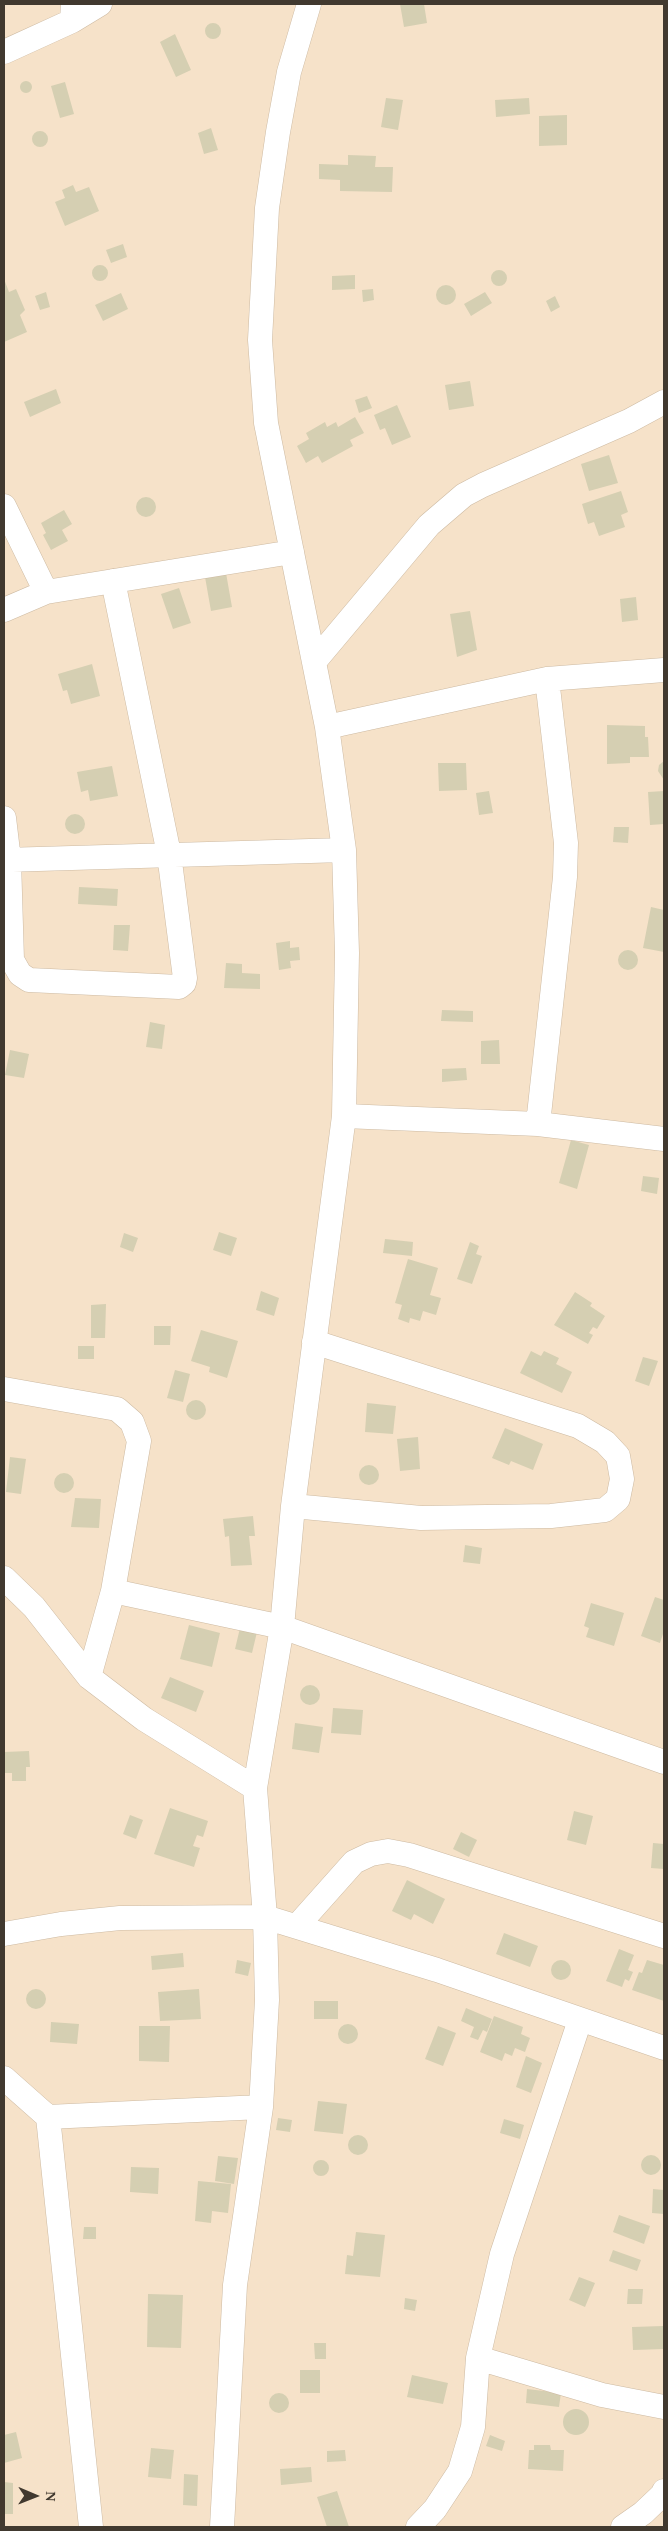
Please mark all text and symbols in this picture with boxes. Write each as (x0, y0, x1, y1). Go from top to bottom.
north arrow (10, 2471, 60, 2521)
text: N (43, 2491, 58, 2501)

